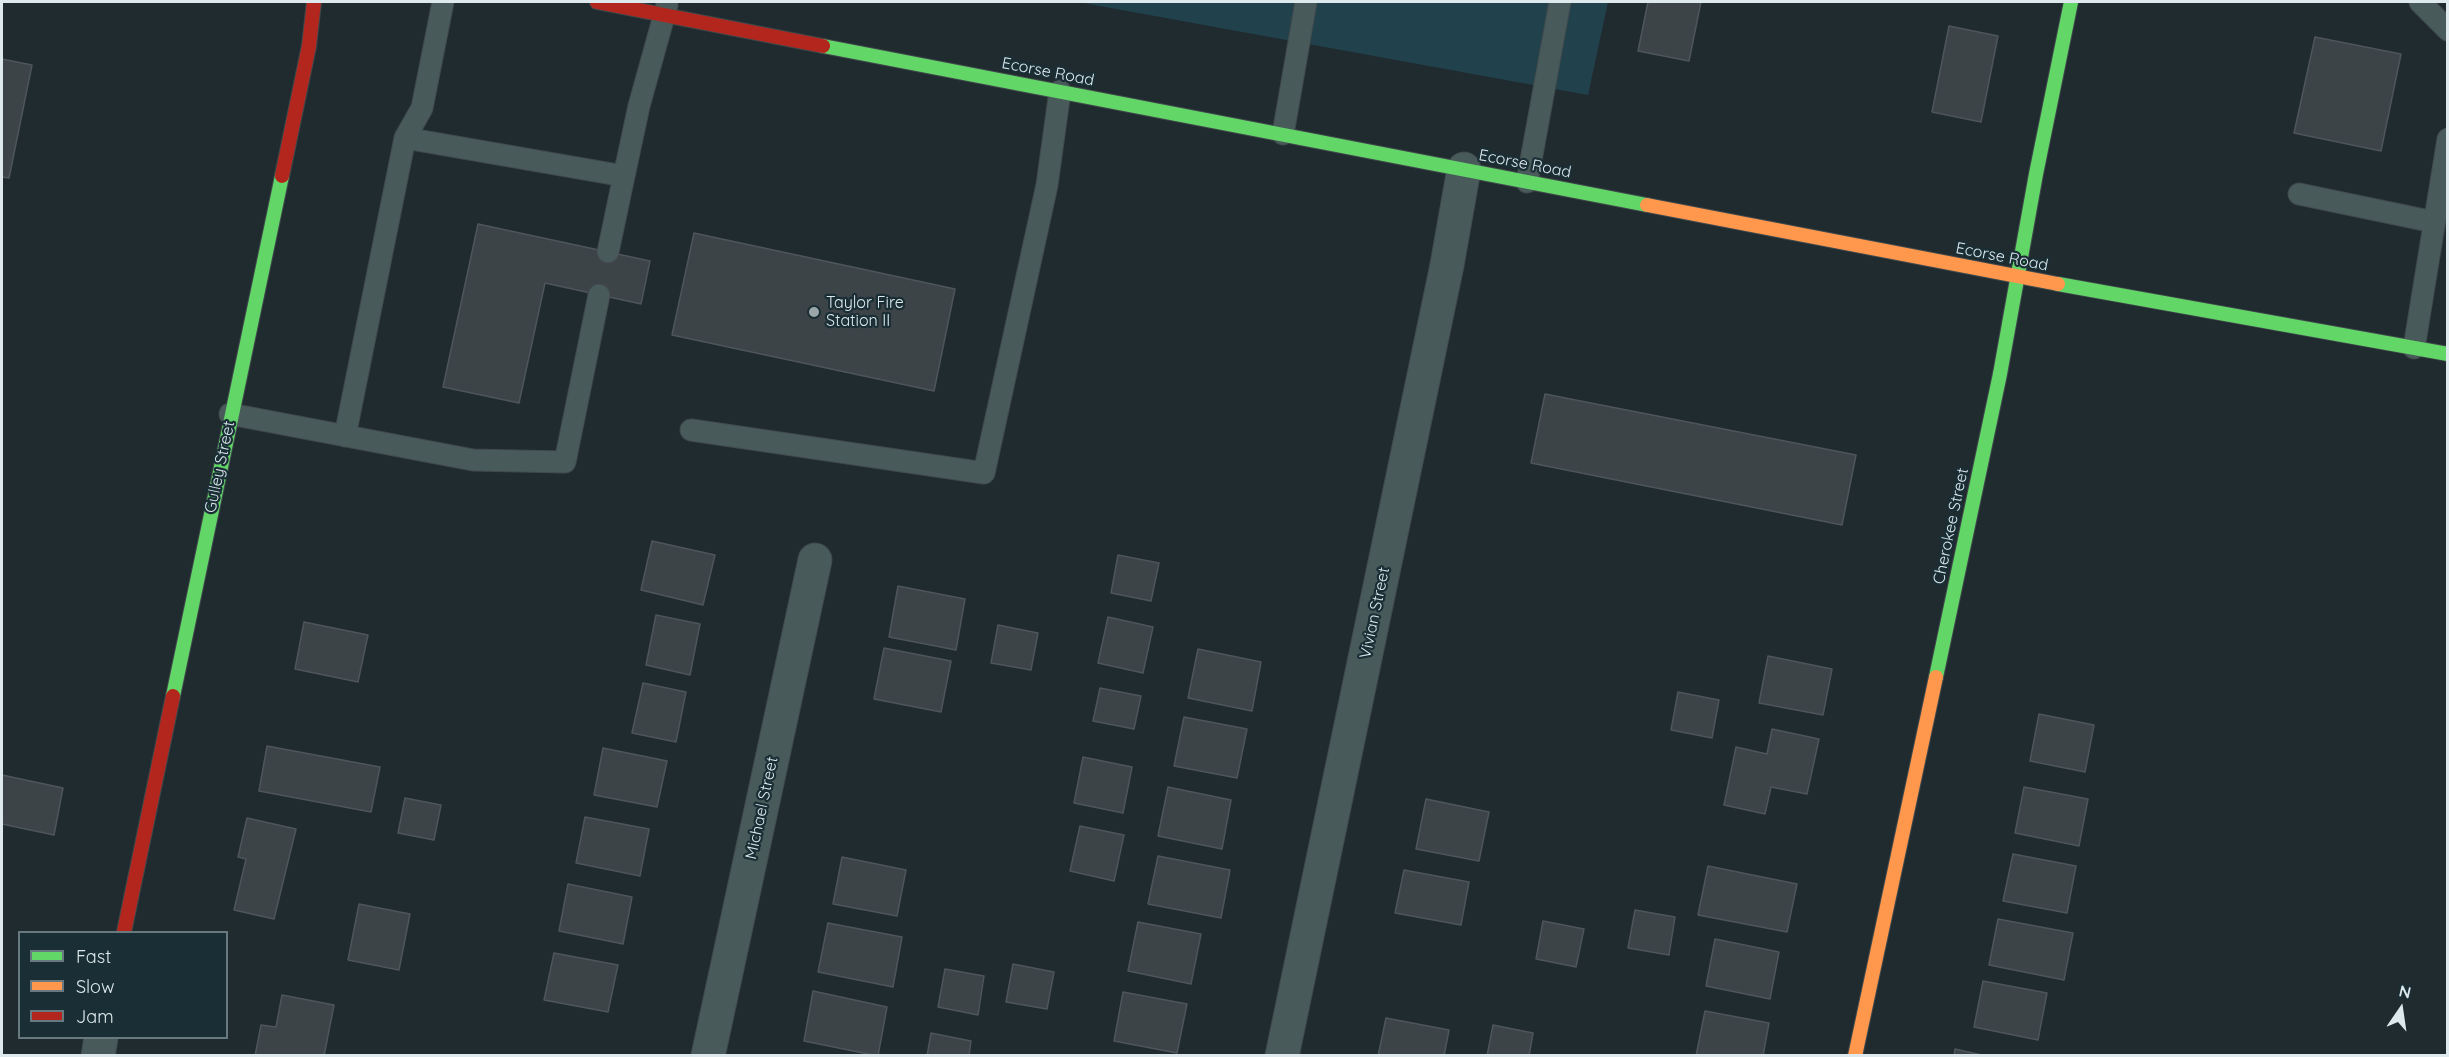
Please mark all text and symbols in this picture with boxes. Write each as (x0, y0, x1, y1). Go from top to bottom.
street label: Ecorse Road (1000, 54, 1096, 90)
street label: Ecorse Road (1477, 146, 1573, 182)
street label: Ecorse Road (1954, 239, 2050, 275)
place label: Taylor Fire Station II (826, 293, 904, 331)
marker: Taylor Fire Station II (807, 305, 821, 319)
street label: Gulley Street (201, 419, 239, 515)
street label: Cherokee Street (1929, 466, 1973, 586)
street label: Vivian Street (1356, 566, 1394, 660)
street label: Michael Street (742, 755, 782, 861)
legend (18, 931, 228, 1039)
text: Fast (76, 945, 111, 968)
text: Slow (76, 975, 114, 998)
north arrow (2371, 979, 2431, 1039)
text: N (2397, 980, 2413, 1003)
text: Jam (76, 1005, 114, 1028)

